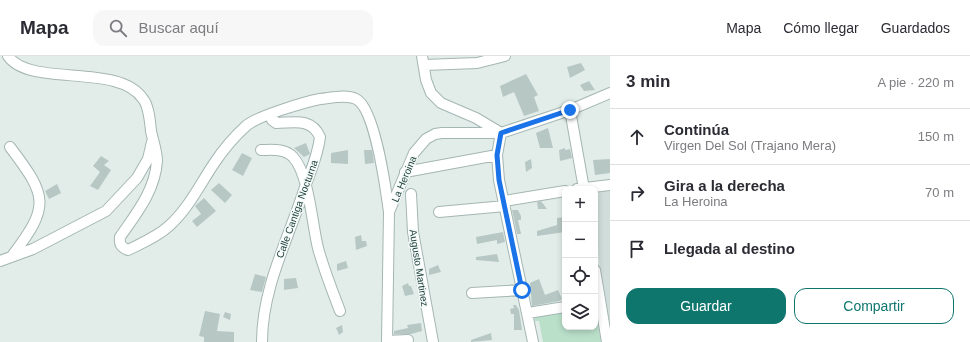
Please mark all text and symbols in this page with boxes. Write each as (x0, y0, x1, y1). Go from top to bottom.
search box (93, 10, 373, 46)
text: Mapa (20, 17, 69, 38)
icon: search (107, 17, 129, 39)
text: Buscar aquí (139, 19, 219, 36)
text: Mapa (726, 20, 761, 36)
text: Cómo llegar (783, 20, 859, 36)
text: Guardados (881, 20, 950, 36)
text: 3 min (626, 72, 670, 91)
text: A pie · 220 m (877, 75, 954, 90)
route end (561, 101, 579, 119)
text: Continúa (664, 121, 729, 138)
icon: ahead (626, 126, 648, 148)
text: 150 m (918, 129, 954, 144)
text: Virgen Del Sol (Trajano Mera) (664, 138, 836, 153)
street label: La Heroina (389, 154, 419, 204)
street label: Calle Cantiga Nocturna (274, 158, 320, 259)
text: Gira a la derecha (664, 177, 785, 194)
icon: right (626, 182, 648, 204)
text: 70 m (925, 185, 954, 200)
map controls (562, 186, 598, 330)
button: + (562, 186, 598, 222)
text: La Heroina (664, 194, 728, 209)
button: − (562, 222, 598, 258)
street label: Augusto Martinez (407, 229, 431, 307)
icon: arrive (626, 238, 648, 260)
text: Llegada al destino (664, 240, 795, 257)
button: locate (562, 258, 598, 294)
route start (513, 281, 531, 299)
button: Guardar (626, 288, 786, 324)
button: Compartir (794, 288, 954, 324)
button: layers (562, 294, 598, 330)

